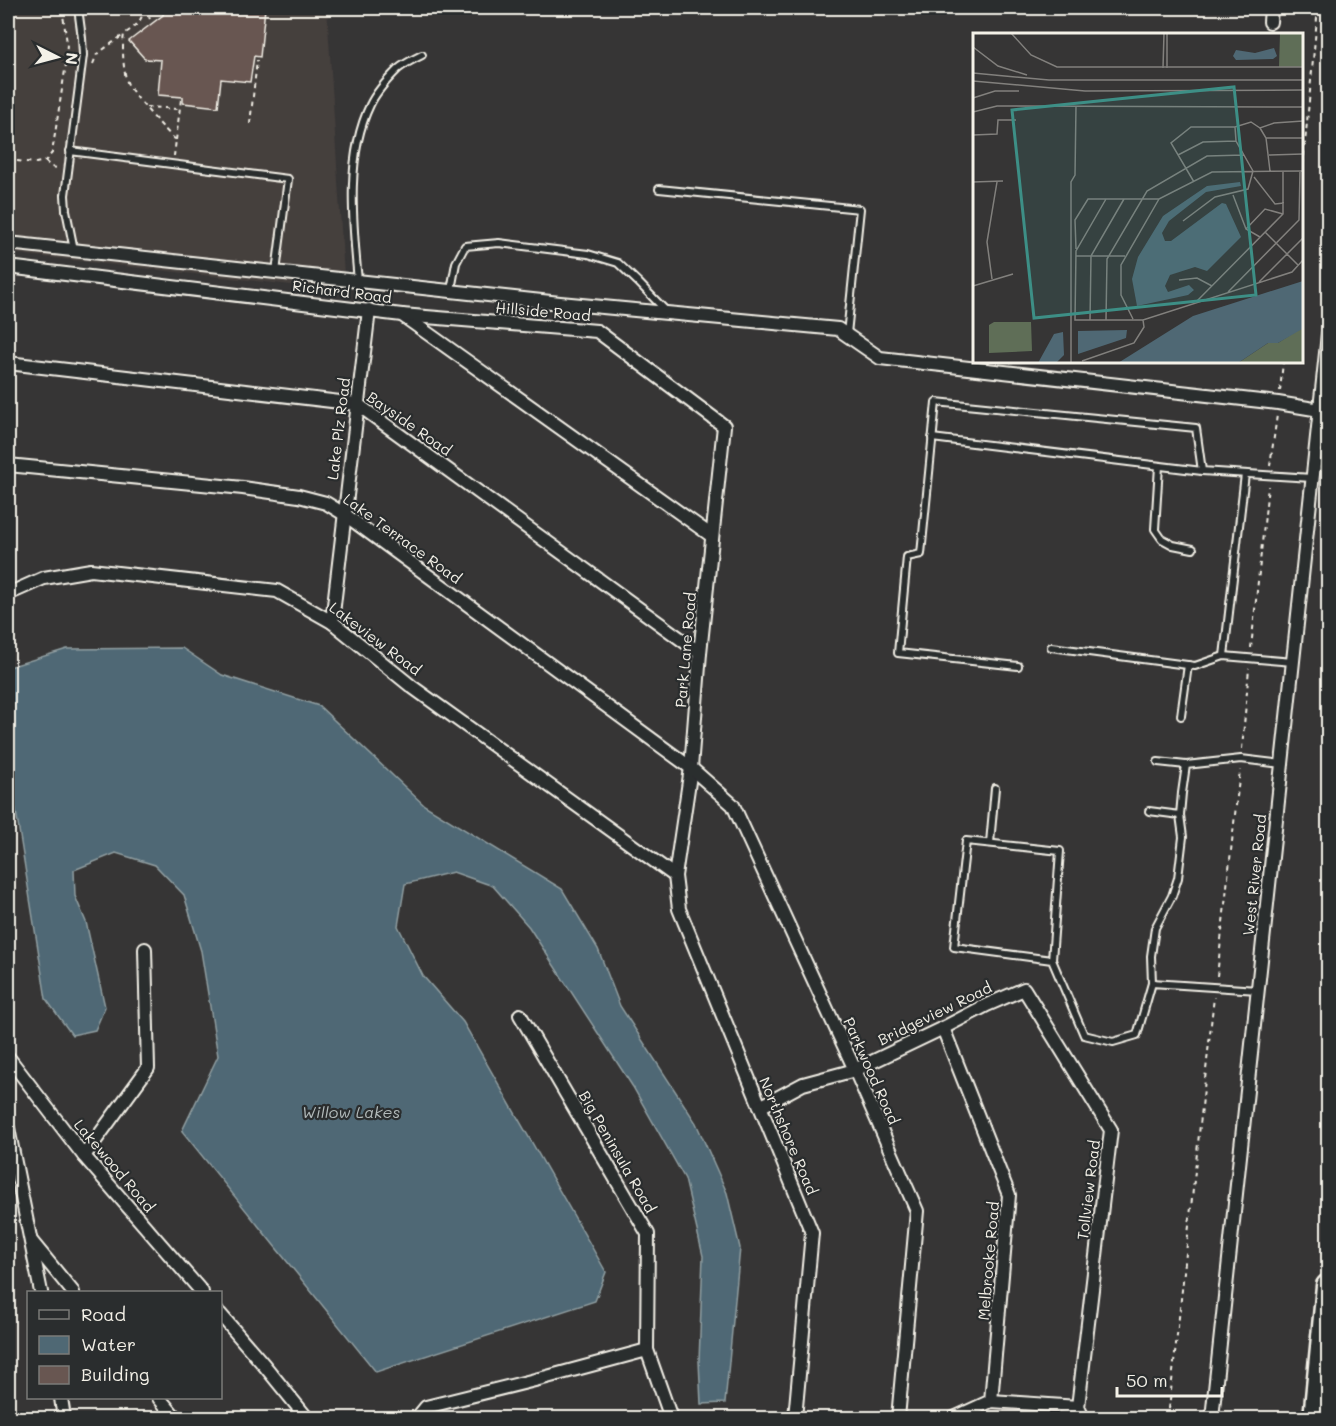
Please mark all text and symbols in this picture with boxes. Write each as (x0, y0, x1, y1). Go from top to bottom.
north arrow (27, 27, 87, 87)
inset map (973, 33, 1303, 363)
text: N (61, 51, 83, 66)
street label: Richard Road (291, 275, 393, 307)
street label: Hillside Road (495, 297, 592, 325)
street label: Lake Plz Road (322, 377, 354, 481)
street label: Bayside Road (363, 386, 456, 460)
street label: Lake Terrace Road (339, 488, 466, 588)
street label: Park Lane Road (670, 591, 700, 708)
street label: Lakeview Road (326, 597, 426, 679)
street label: West River Road (1238, 813, 1270, 937)
street label: Bridgeview Road (874, 977, 995, 1049)
street label: Parkwood Road (839, 1014, 904, 1127)
street label: Northshore Road (755, 1074, 823, 1198)
street label: Big Peninsula Road (575, 1087, 661, 1216)
water label: Willow Lakes (302, 1101, 401, 1122)
street label: Lakewood Road (70, 1115, 160, 1216)
street label: Tollview Road (1072, 1139, 1104, 1241)
street label: Melbrooke Road (973, 1201, 1003, 1321)
legend (27, 1291, 222, 1399)
text: Road (81, 1302, 126, 1326)
text: Water (81, 1332, 136, 1356)
scale bar (1117, 1360, 1222, 1398)
text: Building (81, 1362, 149, 1386)
text: 50 m (1126, 1368, 1168, 1392)

